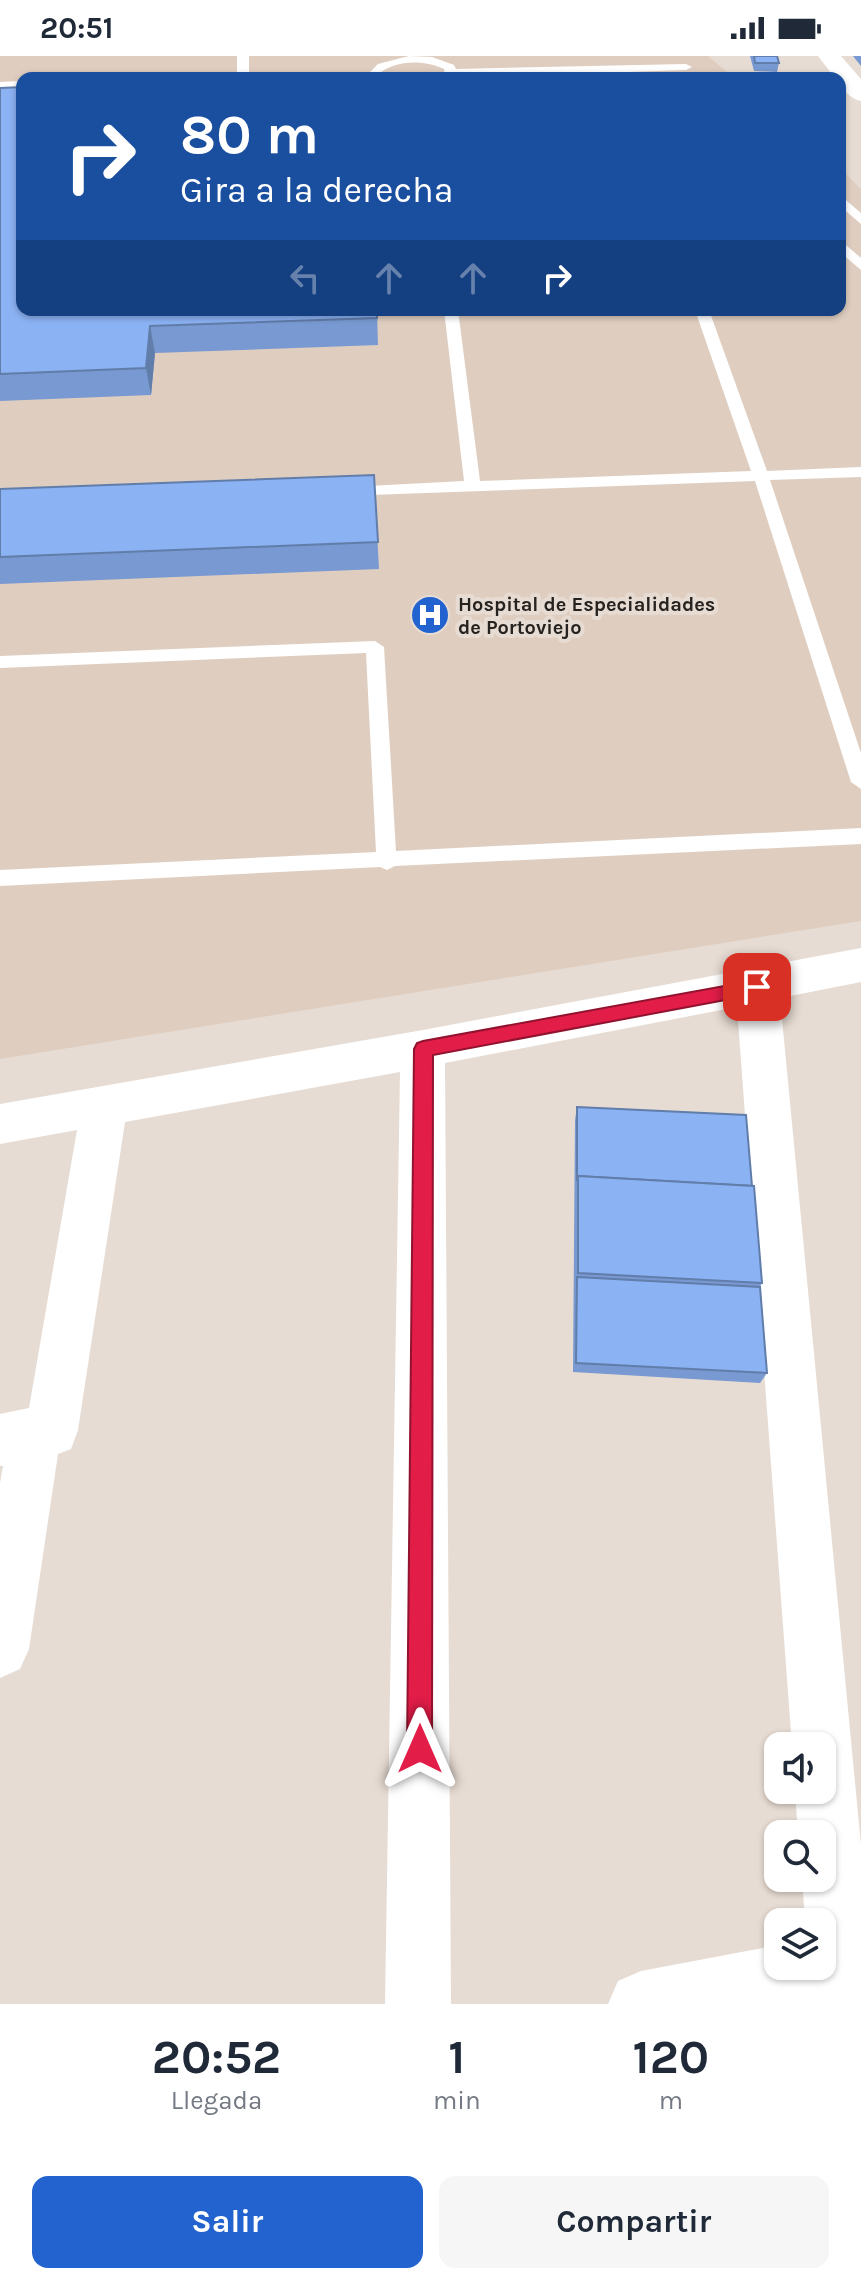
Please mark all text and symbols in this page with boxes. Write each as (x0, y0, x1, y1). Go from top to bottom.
text: 20:51 (40, 10, 113, 46)
text: 80 m (180, 102, 319, 167)
icon: right (48, 104, 152, 208)
text: Gira a la derecha (180, 169, 454, 211)
icon: left (283, 256, 327, 300)
icon: ahead (367, 256, 411, 300)
icon: ahead (451, 256, 495, 300)
icon: right (535, 256, 579, 300)
place label: Hospital de Especialidades de Portoviejo (458, 593, 715, 639)
hospital icon: Hospital de Especialidades de Portoviejo (409, 594, 451, 636)
pin (723, 953, 791, 1021)
icon: arrive (735, 965, 779, 1009)
position arrow (378, 1707, 462, 1791)
map controls (764, 1732, 836, 1980)
button: sound (764, 1732, 836, 1804)
button: search (764, 1820, 836, 1892)
button: layers (764, 1908, 836, 1980)
text: 20:52 (152, 2029, 281, 2085)
text: 1 (448, 2029, 465, 2085)
text: 120 (633, 2029, 709, 2085)
text: Llegada (171, 2085, 262, 2116)
text: min (433, 2085, 481, 2116)
text: m (659, 2085, 683, 2116)
button: Salir (32, 2176, 423, 2268)
button: Compartir (439, 2176, 829, 2268)

